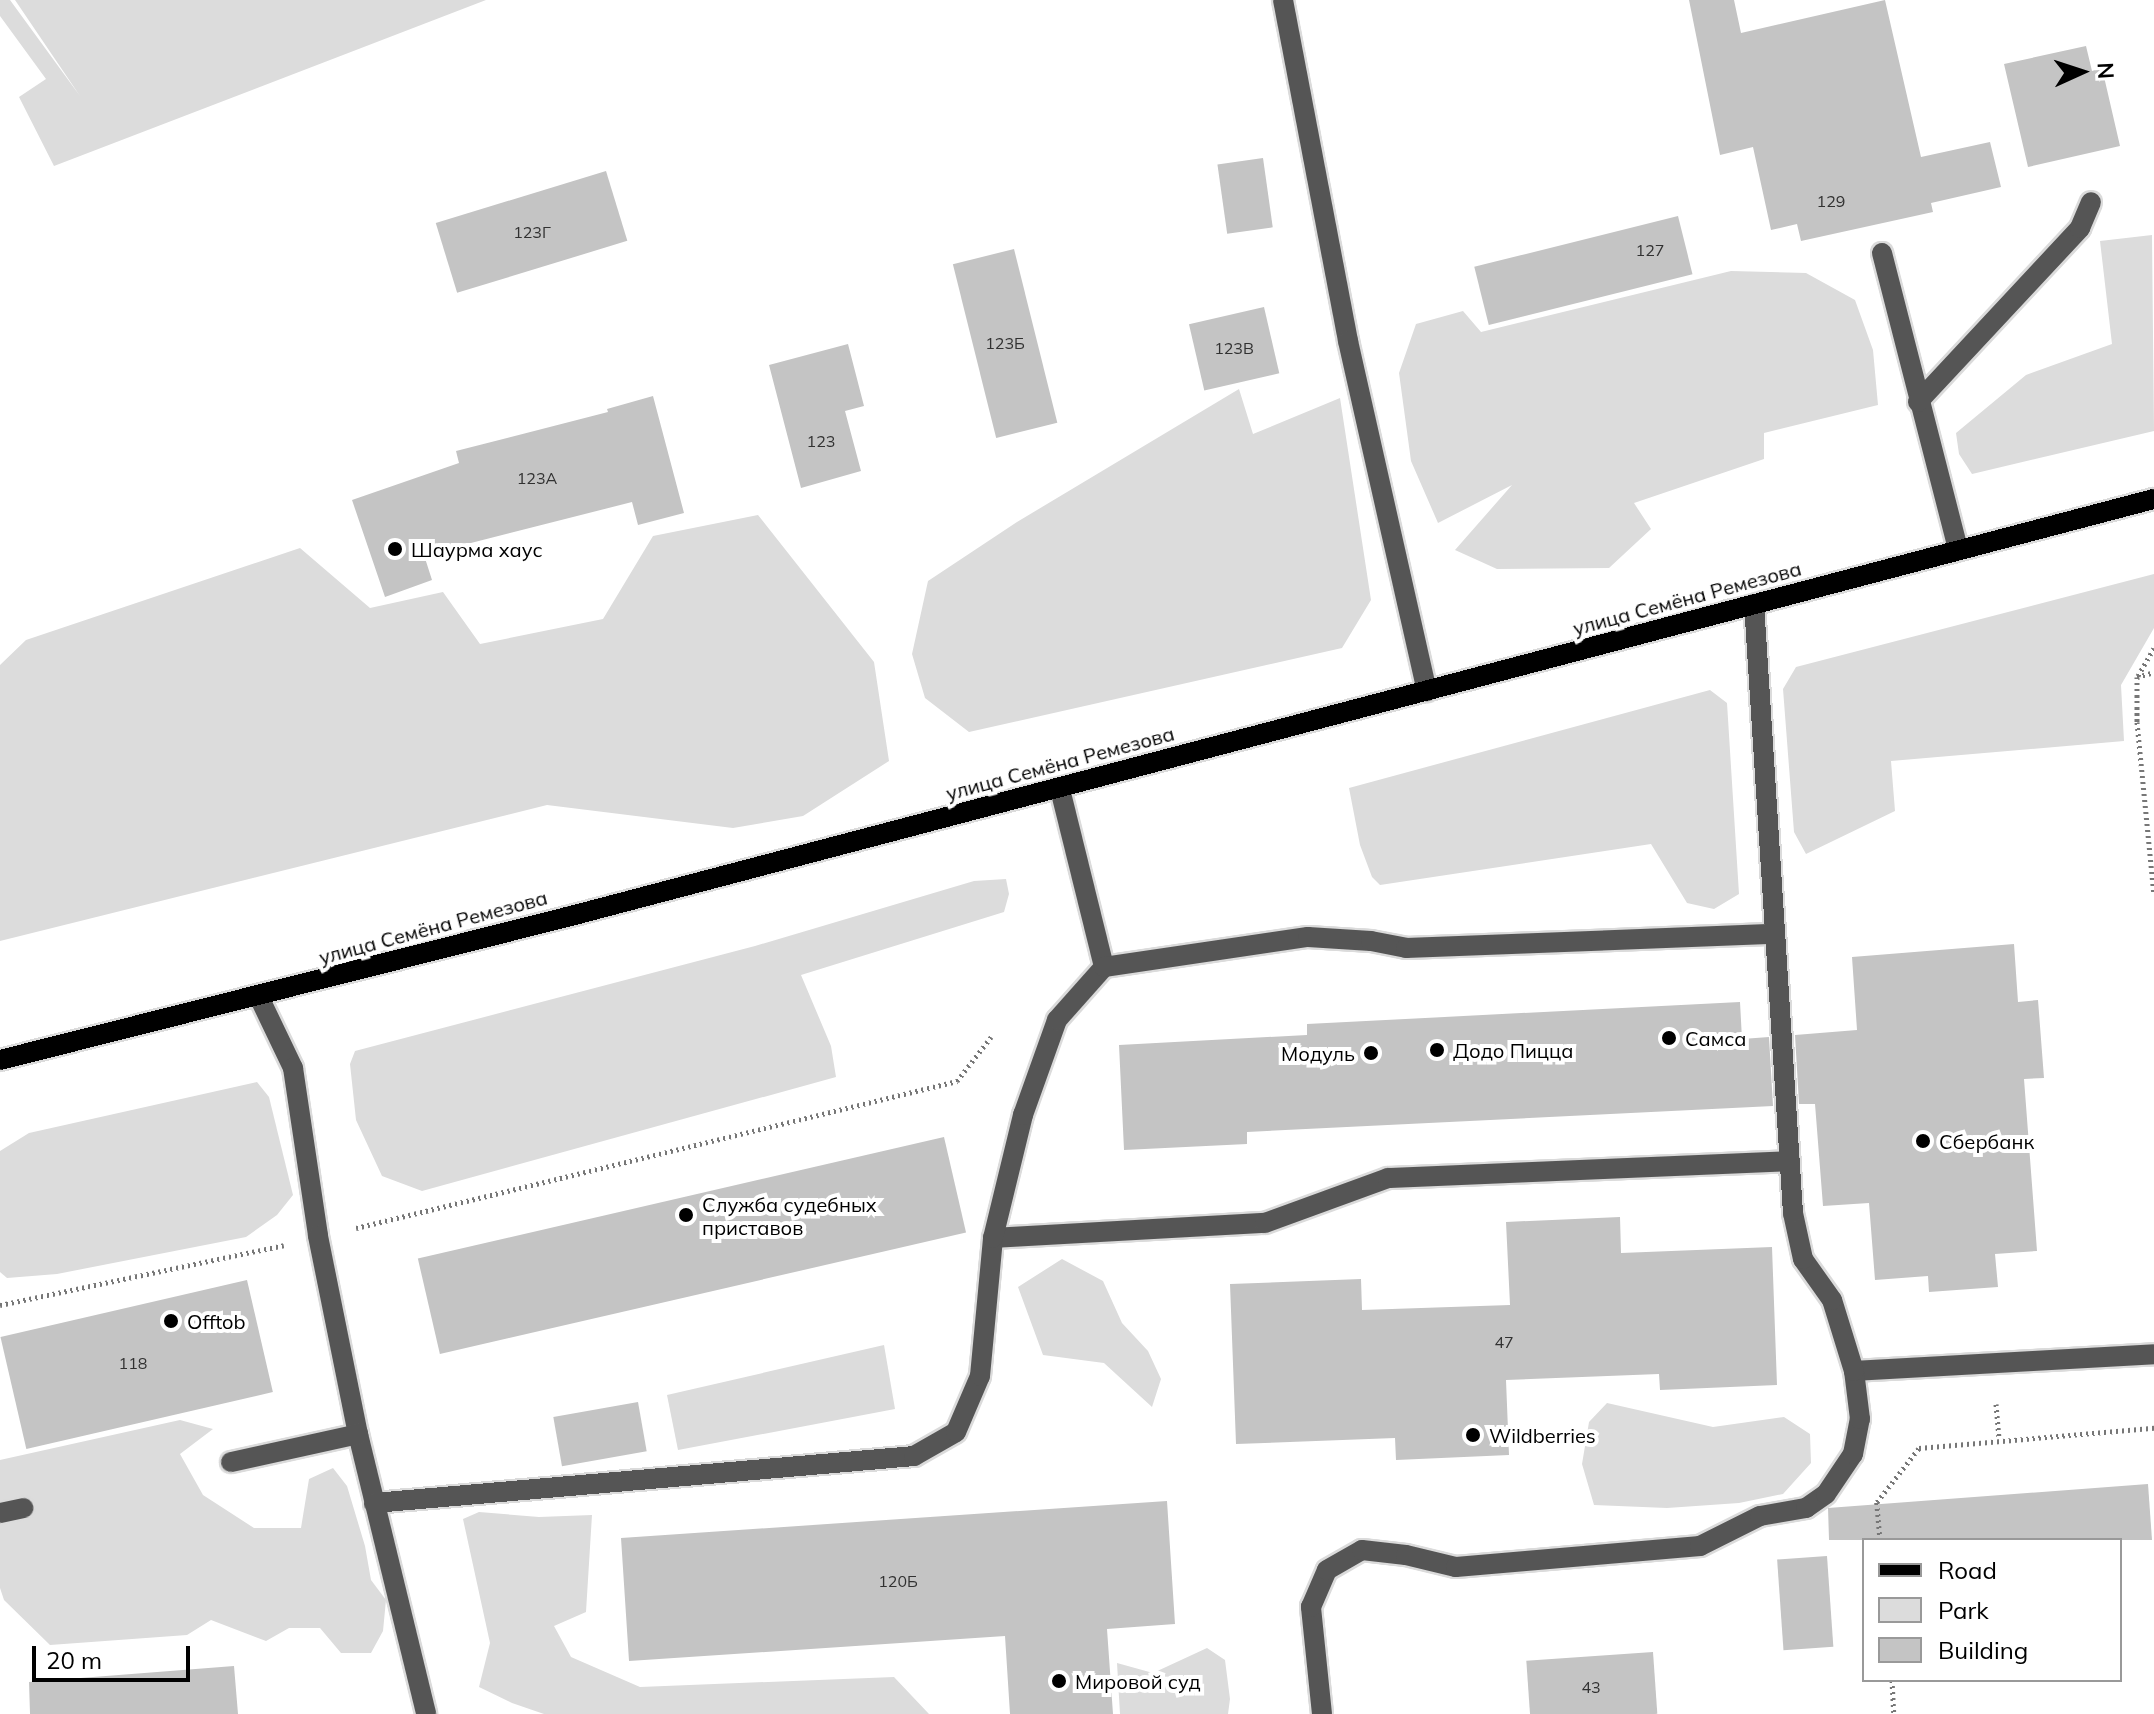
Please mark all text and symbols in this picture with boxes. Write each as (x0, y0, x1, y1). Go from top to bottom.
north arrow (2042, 32, 2122, 112)
text: N (2092, 62, 2120, 80)
house number: 129 (1817, 191, 1845, 211)
house number: 123Г (513, 222, 551, 242)
house number: 127 (1636, 240, 1664, 260)
house number: 123Б (985, 333, 1025, 353)
house number: 123В (1214, 338, 1254, 358)
house number: 123 (807, 431, 835, 451)
house number: 123А (517, 468, 557, 488)
place label: Шаурма хаус (411, 537, 543, 561)
marker: Шаурма хаус (386, 540, 404, 558)
street label: улица Семёна Ремезова (1570, 556, 1804, 640)
street label: улица Семёна Ремезова (943, 721, 1177, 805)
street label: улица Семёна Ремезова (316, 885, 550, 969)
place label: Самса (1685, 1026, 1746, 1050)
marker: Самса (1660, 1029, 1678, 1047)
place label: Додо Пицца (1453, 1038, 1573, 1062)
place label: Модуль (1281, 1041, 1355, 1065)
marker: Додо Пицца (1428, 1041, 1446, 1059)
marker: Модуль (1362, 1044, 1380, 1062)
place label: Сбербанк (1939, 1129, 2034, 1153)
marker: Сбербанк (1914, 1132, 1932, 1150)
place label: Служба судебных приставов (702, 1192, 877, 1239)
marker: Служба судебных приставов (677, 1206, 695, 1224)
place label: Offtob (187, 1309, 245, 1333)
marker: Offtob (162, 1312, 180, 1330)
house number: 47 (1494, 1332, 1514, 1352)
house number: 118 (119, 1353, 147, 1373)
place label: Wildberries (1489, 1423, 1596, 1447)
marker: Wildberries (1464, 1426, 1482, 1444)
legend (1862, 1538, 2122, 1682)
text: Road (1938, 1555, 1997, 1585)
house number: 120Б (878, 1571, 918, 1591)
text: Park (1938, 1595, 1989, 1625)
scale bar (36, 1630, 194, 1680)
text: Building (1938, 1635, 2028, 1665)
text: 20 m (46, 1645, 102, 1675)
place label: Мировой суд (1075, 1669, 1201, 1693)
marker: Мировой суд (1050, 1672, 1068, 1690)
house number: 43 (1581, 1677, 1601, 1697)

